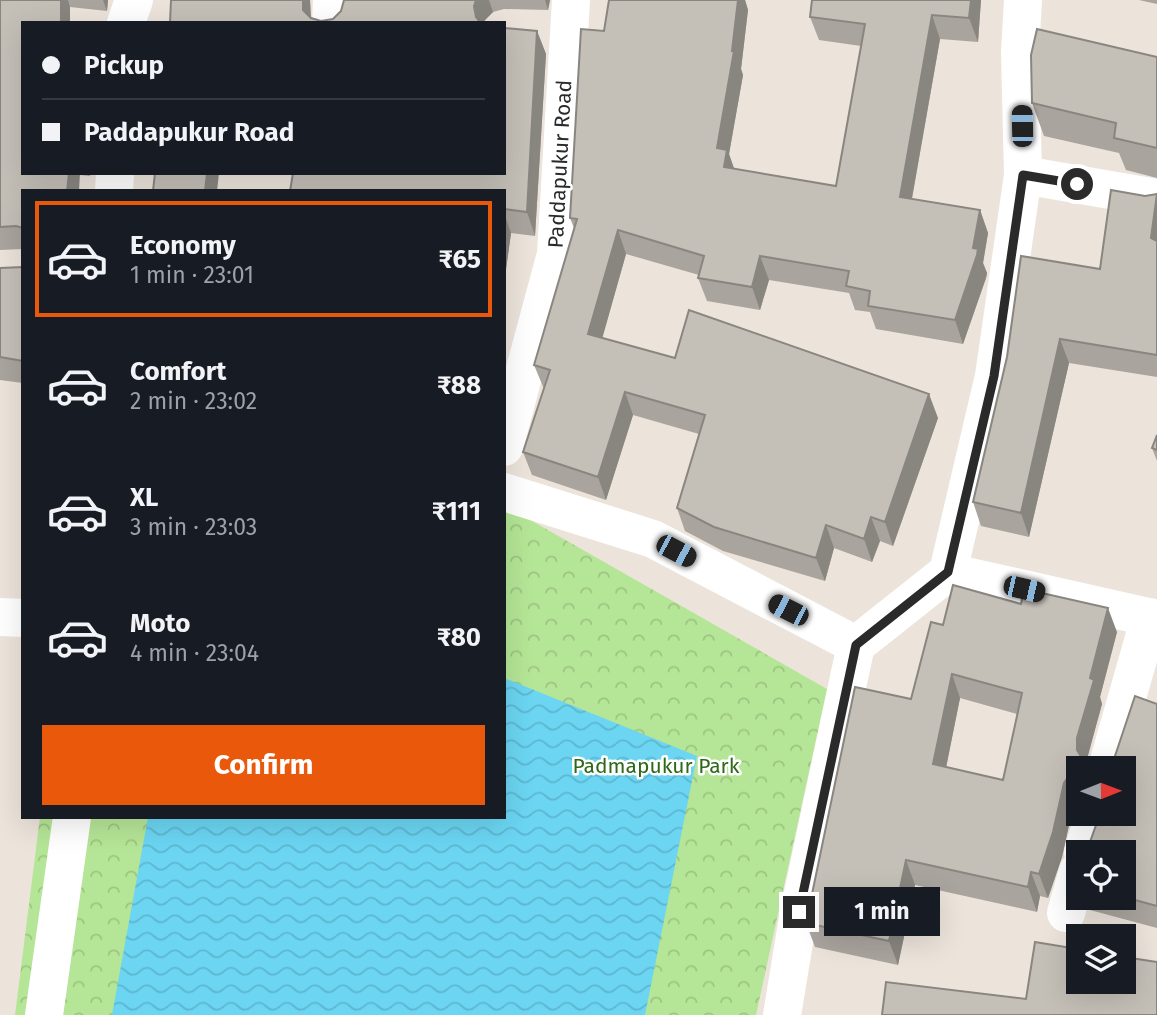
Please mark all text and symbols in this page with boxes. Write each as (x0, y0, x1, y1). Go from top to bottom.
text: Pickup (84, 50, 164, 81)
street label: Paddapukur Road (543, 79, 577, 249)
car (1012, 105, 1033, 147)
text: Paddapukur Road (84, 117, 294, 148)
route start (1061, 168, 1093, 200)
icon: car (46, 228, 109, 291)
text: Economy (130, 230, 236, 261)
text: ₹65 (438, 244, 481, 275)
text: 1 min · 23:01 (130, 261, 254, 289)
icon: car (46, 354, 109, 417)
text: Comfort (130, 356, 226, 387)
text: ₹88 (437, 370, 481, 401)
text: 2 min · 23:02 (130, 387, 257, 415)
icon: car (46, 480, 109, 543)
text: XL (130, 482, 158, 513)
text: ₹111 (432, 496, 481, 527)
text: 3 min · 23:03 (130, 513, 257, 541)
car (653, 532, 700, 570)
car (1002, 574, 1047, 604)
car (765, 591, 812, 629)
icon: car (46, 606, 109, 669)
text: Moto (130, 608, 190, 639)
text: ₹80 (437, 622, 481, 653)
text: 4 min · 23:04 (130, 639, 259, 667)
button: Confirm (42, 725, 485, 805)
park label: Padmapukur Park (573, 753, 740, 779)
north arrow (1066, 756, 1136, 826)
map controls (1066, 756, 1136, 994)
button: locate (1066, 840, 1136, 910)
callout: 1 min (824, 888, 939, 936)
route end (783, 896, 815, 928)
text: 1 min (854, 897, 910, 925)
button: layers (1066, 924, 1136, 994)

